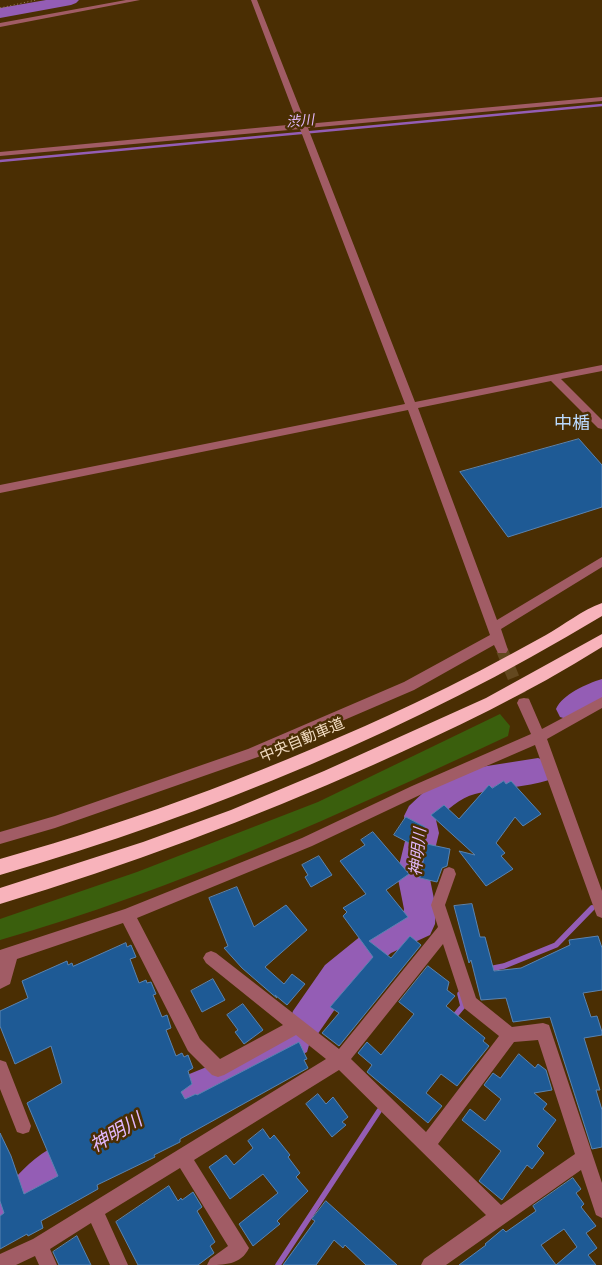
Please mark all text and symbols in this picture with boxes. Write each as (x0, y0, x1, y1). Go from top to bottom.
water label: 渋川 (285, 111, 315, 131)
district label: 中楯 (554, 412, 590, 434)
street label: 中央自動車道 (257, 714, 347, 766)
water label: 神明川 (406, 827, 430, 877)
water label: 神明川 (86, 1109, 146, 1157)

